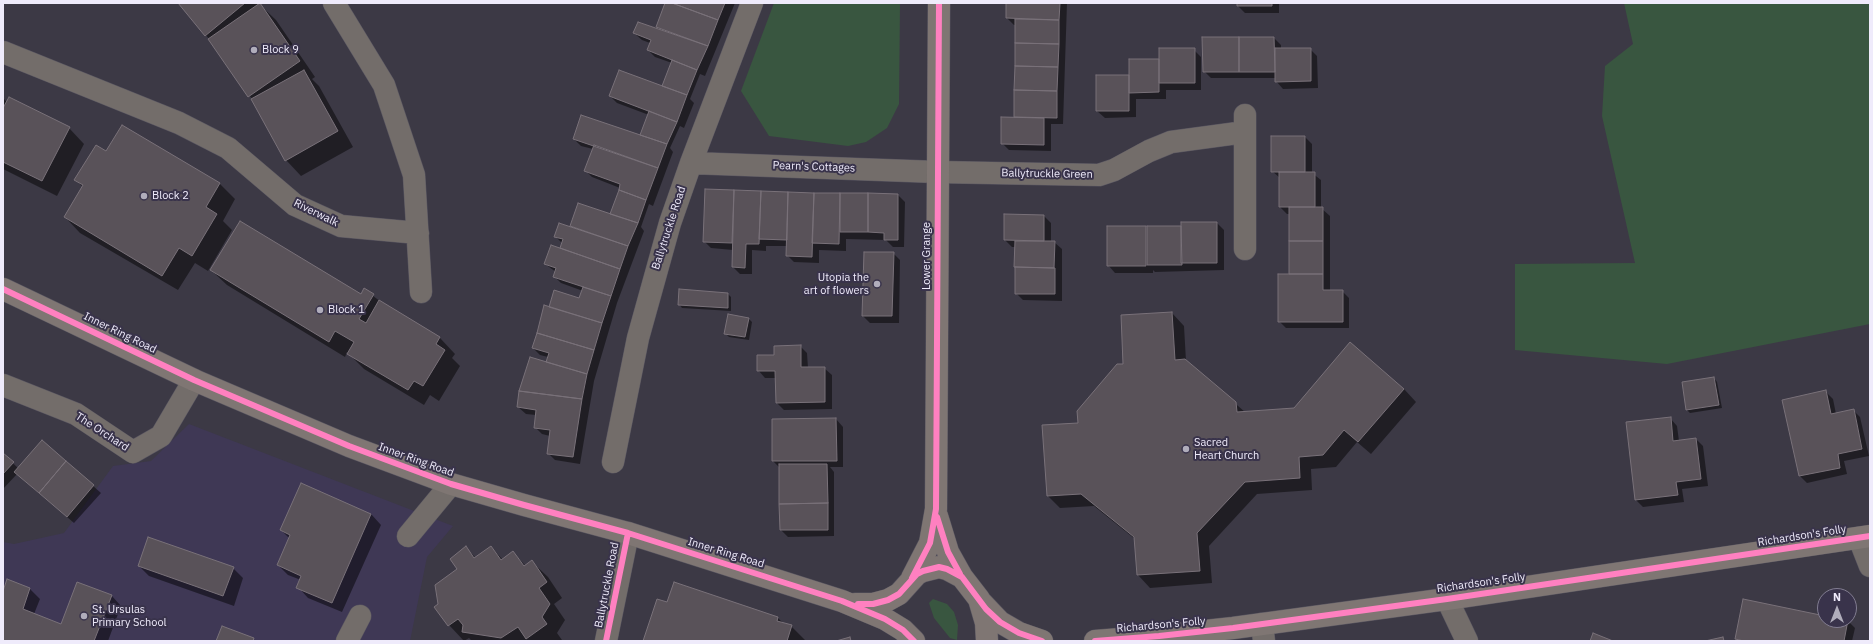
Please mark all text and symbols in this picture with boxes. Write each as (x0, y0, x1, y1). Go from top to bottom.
place label: Block 9 (262, 43, 299, 57)
marker: Block 9 (249, 45, 259, 55)
street label: Pearn's Cottages (772, 159, 856, 175)
street label: Ballytruckle Green (1001, 167, 1093, 181)
street label: Ballytruckle Road (649, 185, 689, 271)
place label: Block 2 (152, 189, 189, 203)
marker: Block 2 (139, 191, 149, 201)
street label: Riverwalk (291, 196, 341, 230)
street label: Lower Grange (920, 222, 934, 290)
place label: Utopia the art of flowers (804, 271, 869, 297)
marker: Utopia the art of flowers (872, 279, 882, 289)
place label: Block 1 (328, 303, 365, 317)
marker: Block 1 (315, 305, 325, 315)
street label: Inner Ring Road (81, 310, 159, 356)
street label: The Orchard (73, 410, 131, 454)
place label: Sacred Heart Church (1194, 436, 1259, 462)
street label: Inner Ring Road (376, 440, 456, 480)
marker: Sacred Heart Church (1181, 444, 1191, 454)
street label: Richardson's Folly (1757, 522, 1847, 550)
street label: Inner Ring Road (686, 535, 766, 571)
street label: Ballytruckle Road (592, 541, 622, 629)
street label: Richardson's Folly (1436, 570, 1526, 596)
north arrow (1817, 588, 1857, 628)
text: N (1833, 590, 1841, 604)
place label: St. Ursulas Primary School (92, 603, 167, 629)
marker: St. Ursulas Primary School (79, 611, 89, 621)
street label: Richardson's Folly (1116, 615, 1206, 635)

